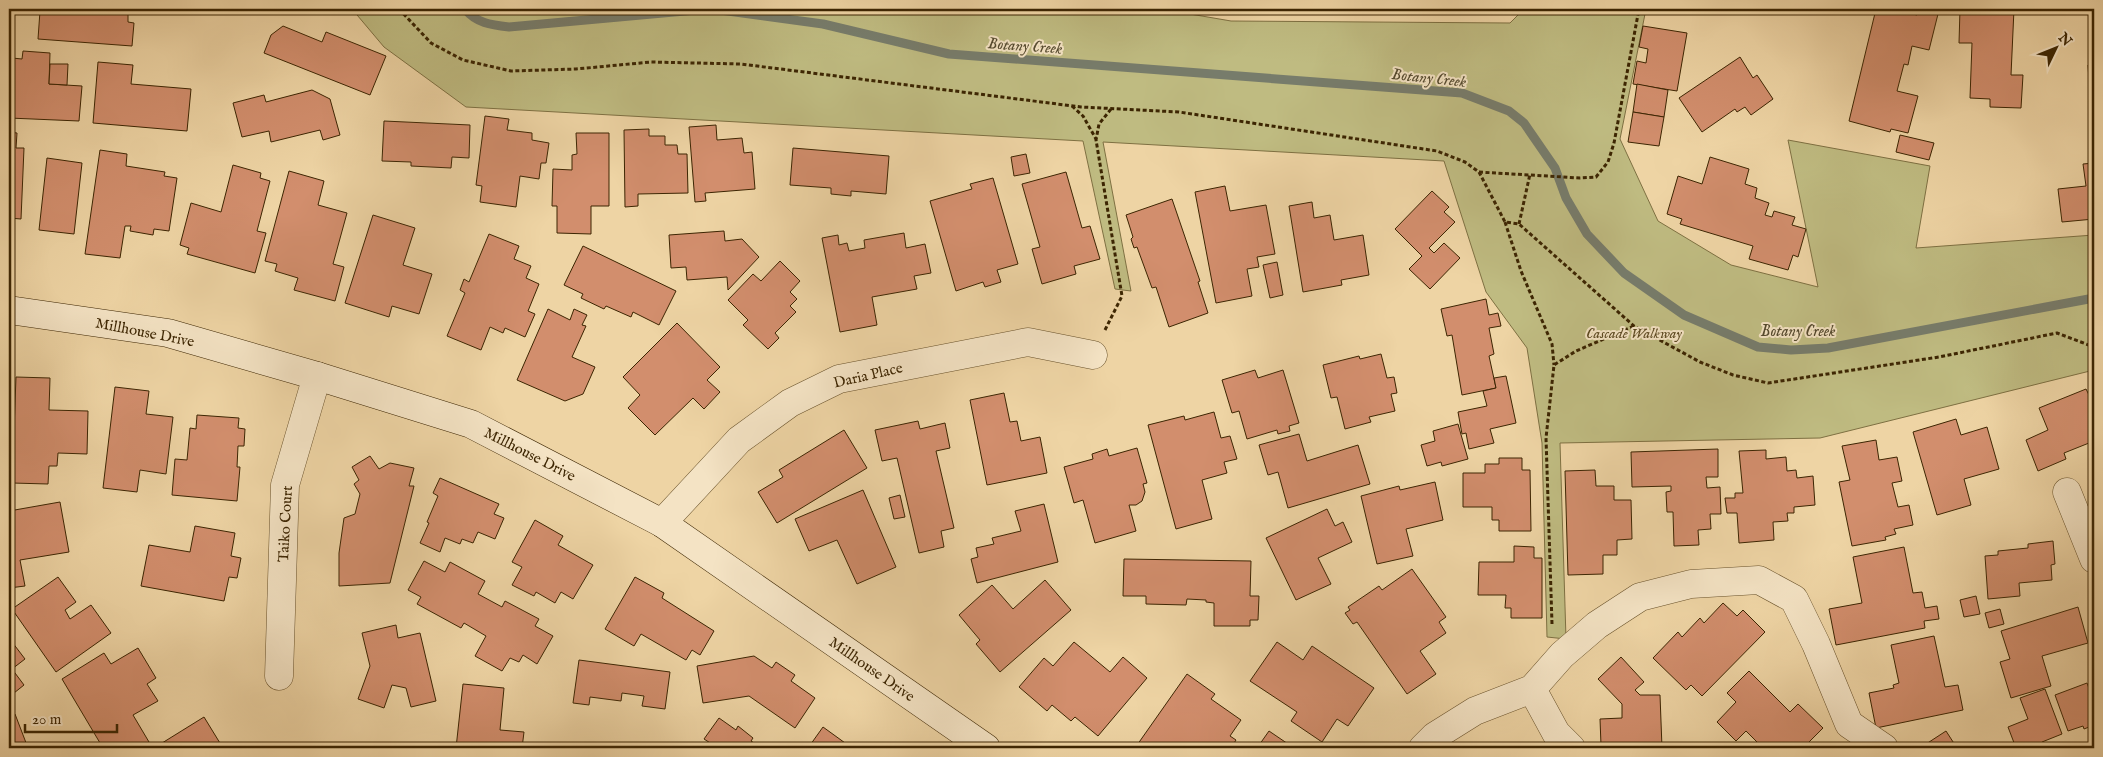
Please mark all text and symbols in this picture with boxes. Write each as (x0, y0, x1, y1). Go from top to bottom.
north arrow (2030, 22, 2080, 72)
text: N (2053, 29, 2075, 50)
water label: Botany Creek (987, 34, 1064, 60)
water label: Botany Creek (1390, 65, 1468, 93)
street label: Millhouse Drive (94, 314, 196, 351)
water label: Botany Creek (1761, 322, 1836, 342)
park label: Cascade Walkway (1586, 324, 1682, 343)
street label: Daria Place (832, 358, 905, 393)
street label: Millhouse Drive (481, 423, 579, 486)
street label: Taiko Court (274, 485, 297, 563)
street label: Millhouse Drive (825, 633, 918, 706)
scale bar (25, 702, 118, 734)
text: 20 m (32, 710, 62, 729)

